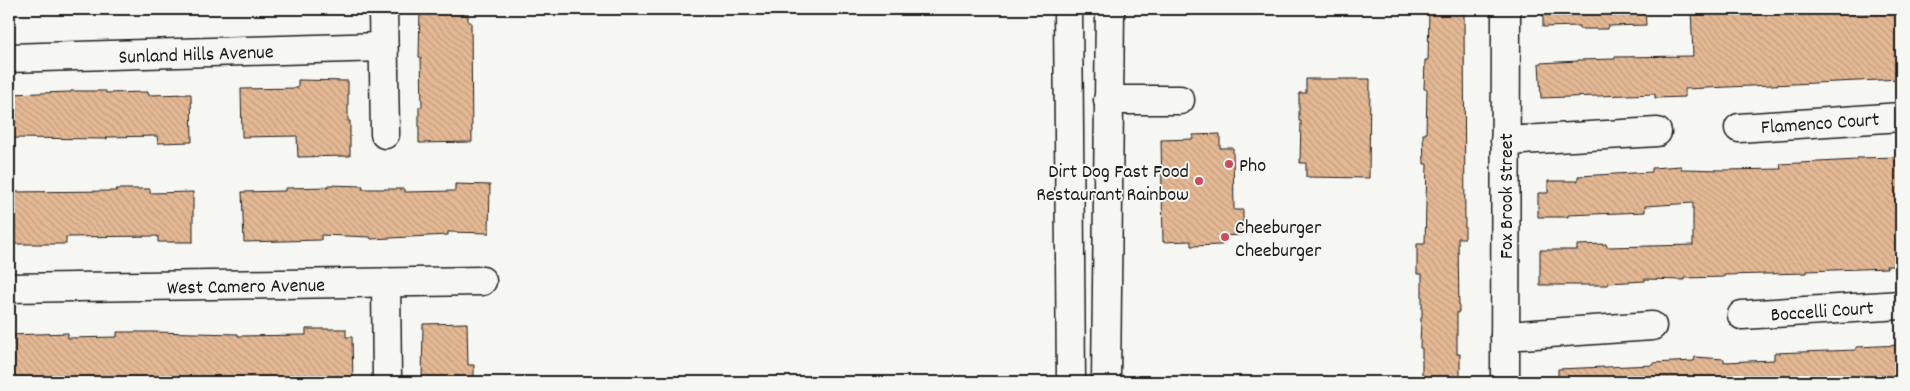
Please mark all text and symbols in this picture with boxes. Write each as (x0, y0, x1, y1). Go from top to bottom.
street label: Sunland Hills Avenue (118, 39, 274, 73)
street label: Flamenco Court (1760, 107, 1880, 143)
street label: Fox Brook Street (1494, 133, 1522, 259)
place label: Pho (1239, 153, 1266, 181)
marker: Pho (1223, 158, 1235, 170)
place label: Dirt Dog Fast Food Restaurant Rainbow (1036, 159, 1189, 210)
marker: Dirt Dog Fast Food Restaurant Rainbow (1193, 175, 1205, 187)
place label: Cheeburger Cheeburger (1235, 215, 1322, 266)
marker: Cheeburger Cheeburger (1219, 231, 1231, 243)
street label: West Camero Avenue (167, 273, 326, 303)
street label: Boccelli Court (1770, 295, 1875, 331)

